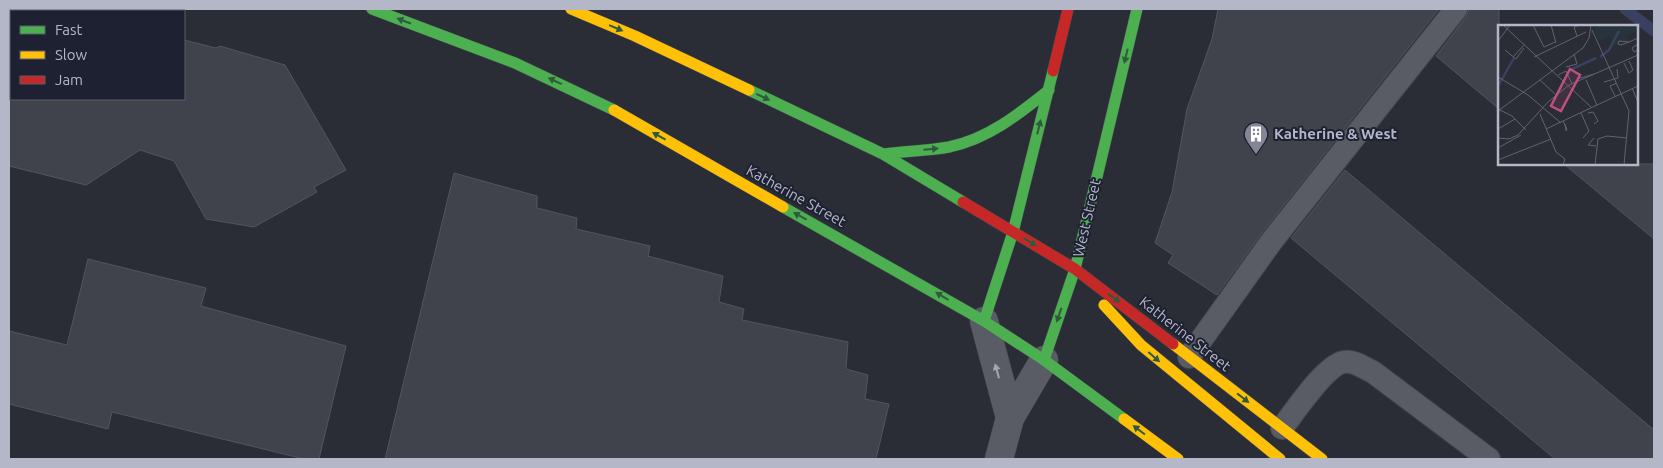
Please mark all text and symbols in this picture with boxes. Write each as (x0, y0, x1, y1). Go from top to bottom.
legend (10, 10, 185, 100)
one-way arrow (396, 17, 411, 25)
text: Fast (55, 21, 83, 38)
one-way arrow (608, 24, 623, 32)
inset map (1498, 25, 1638, 165)
text: Slow (55, 46, 88, 63)
one-way arrow (1122, 49, 1130, 64)
text: Jam (55, 71, 83, 88)
one-way arrow (548, 77, 562, 85)
one-way arrow (756, 93, 770, 101)
one-way arrow (1036, 120, 1044, 135)
building icon: Katherine & West (1243, 121, 1269, 155)
place label: Katherine & West (1274, 125, 1398, 142)
one-way arrow (652, 131, 666, 140)
one-way arrow (923, 145, 939, 153)
street label: Katherine Street (744, 161, 849, 230)
street label: West Street (1069, 177, 1104, 259)
one-way arrow (794, 211, 807, 220)
one-way arrow (1024, 237, 1037, 246)
one-way arrow (935, 291, 948, 300)
one-way arrow (1107, 293, 1121, 303)
street label: Katherine Street (1136, 293, 1234, 375)
one-way arrow (1055, 307, 1063, 322)
one-way arrow (1148, 351, 1160, 363)
one-way arrow (993, 363, 1001, 378)
one-way arrow (1236, 393, 1249, 403)
one-way arrow (1132, 425, 1146, 435)

